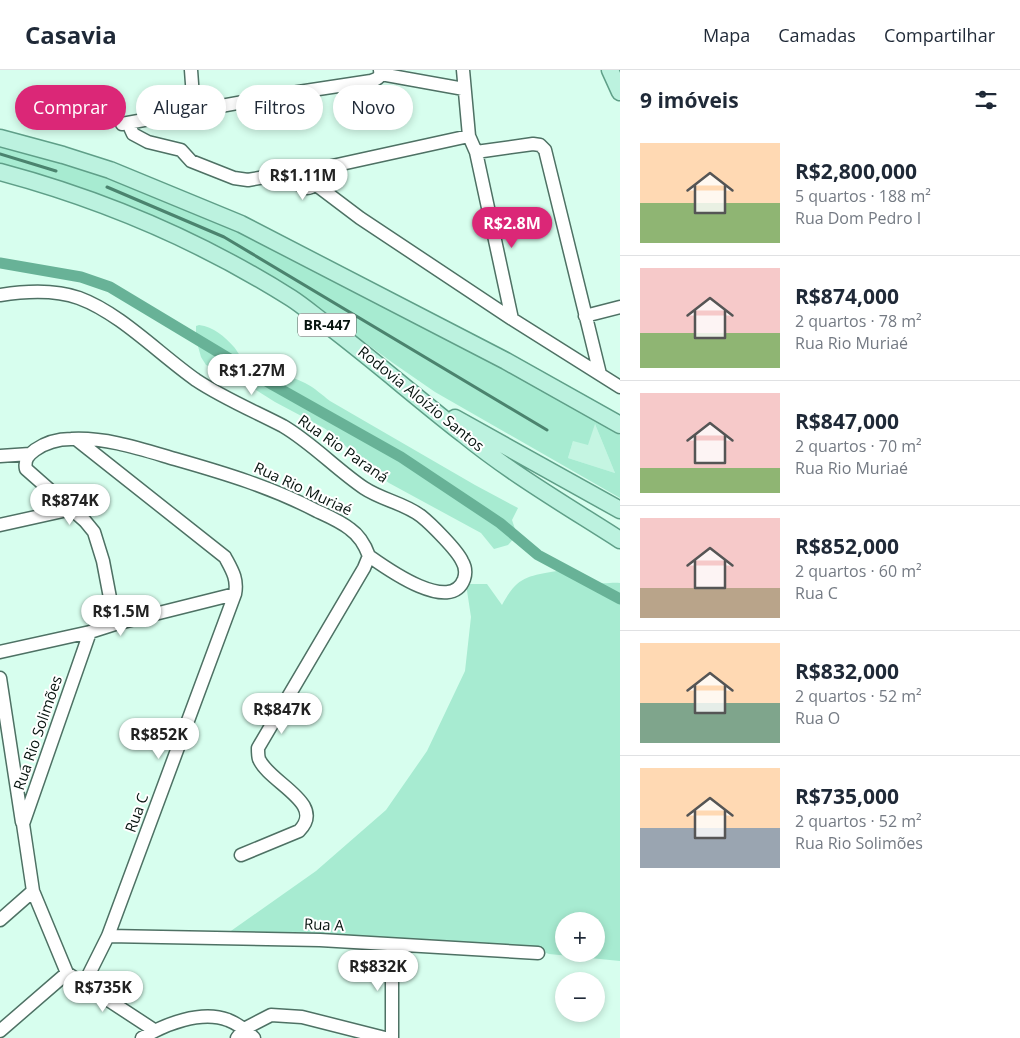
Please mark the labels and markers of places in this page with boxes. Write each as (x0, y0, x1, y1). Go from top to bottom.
pin: R$1.11M (257, 158, 349, 201)
pin: R$2.8M (471, 206, 553, 249)
pin: R$1.27M (206, 354, 298, 396)
pin: R$874K (29, 484, 111, 526)
pin: R$1.5M (80, 594, 162, 637)
pin: R$847K (241, 692, 323, 735)
pin: R$852K (118, 718, 200, 760)
pin: R$832K (337, 950, 419, 992)
pin: R$735K (62, 970, 144, 1013)

